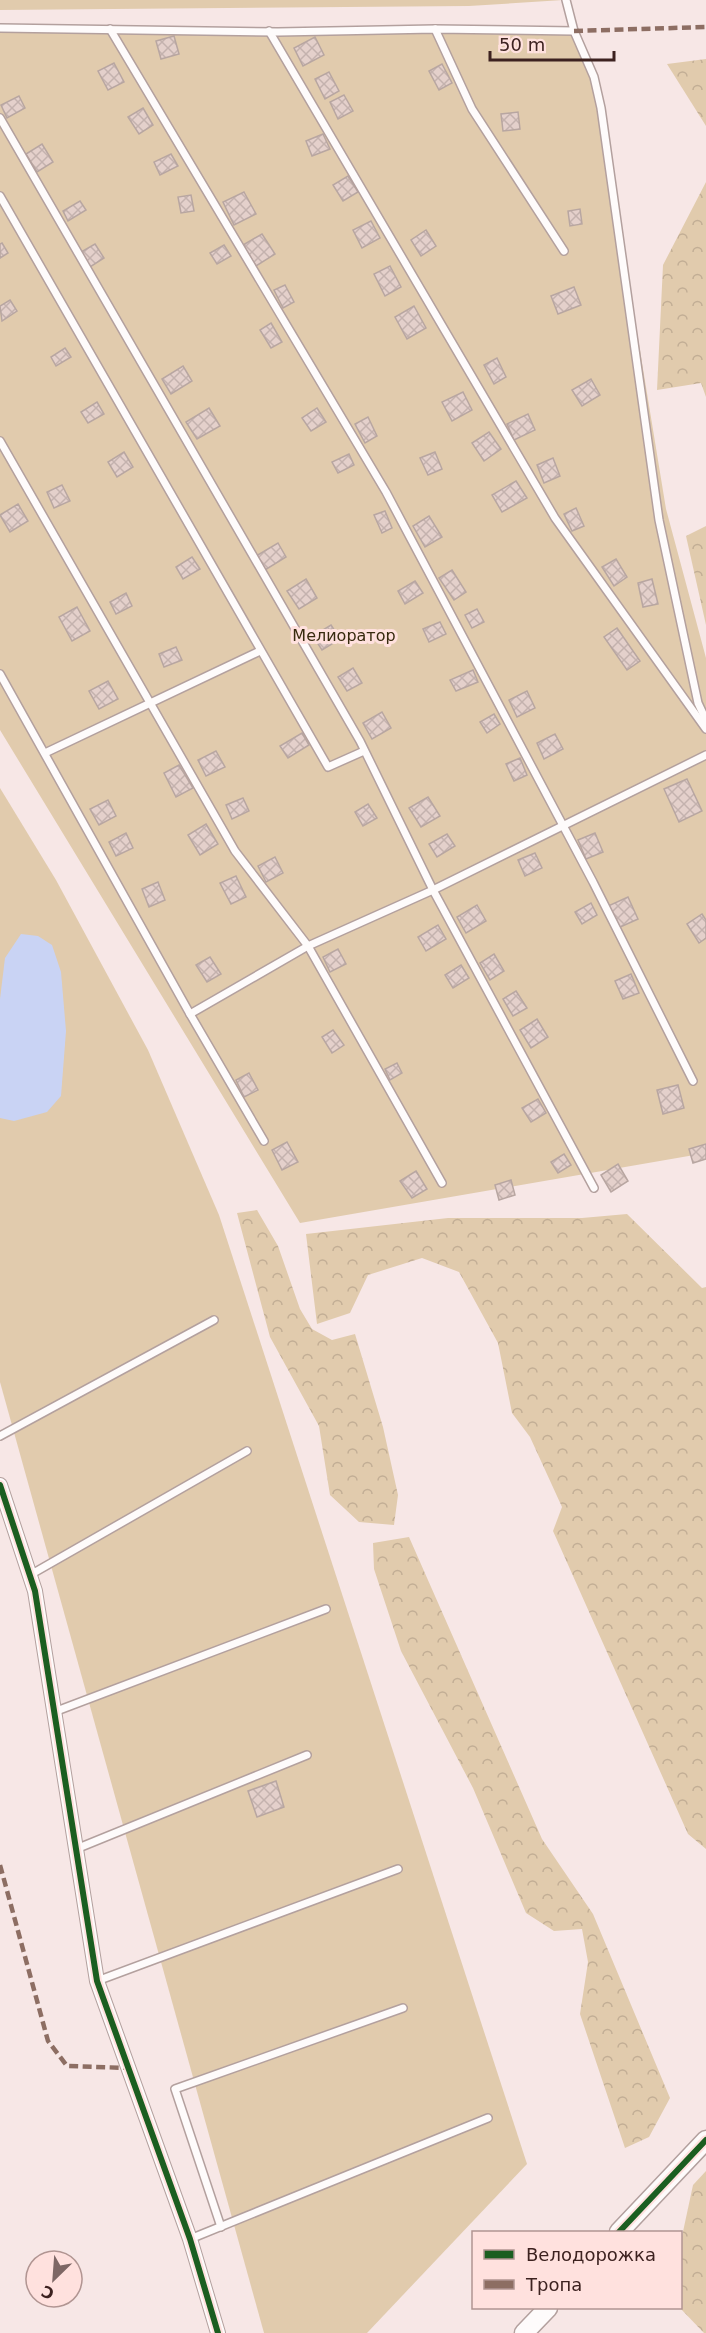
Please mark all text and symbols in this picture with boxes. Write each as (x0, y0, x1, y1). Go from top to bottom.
scale bar (490, 24, 614, 62)
text: 50 m (499, 34, 545, 55)
park label: Мелиоратор (292, 626, 396, 645)
legend (472, 2231, 682, 2309)
text: Велодорожка (526, 2244, 656, 2265)
north arrow (24, 2249, 84, 2309)
text: Тропа (525, 2274, 582, 2295)
text: С (39, 2281, 57, 2303)

